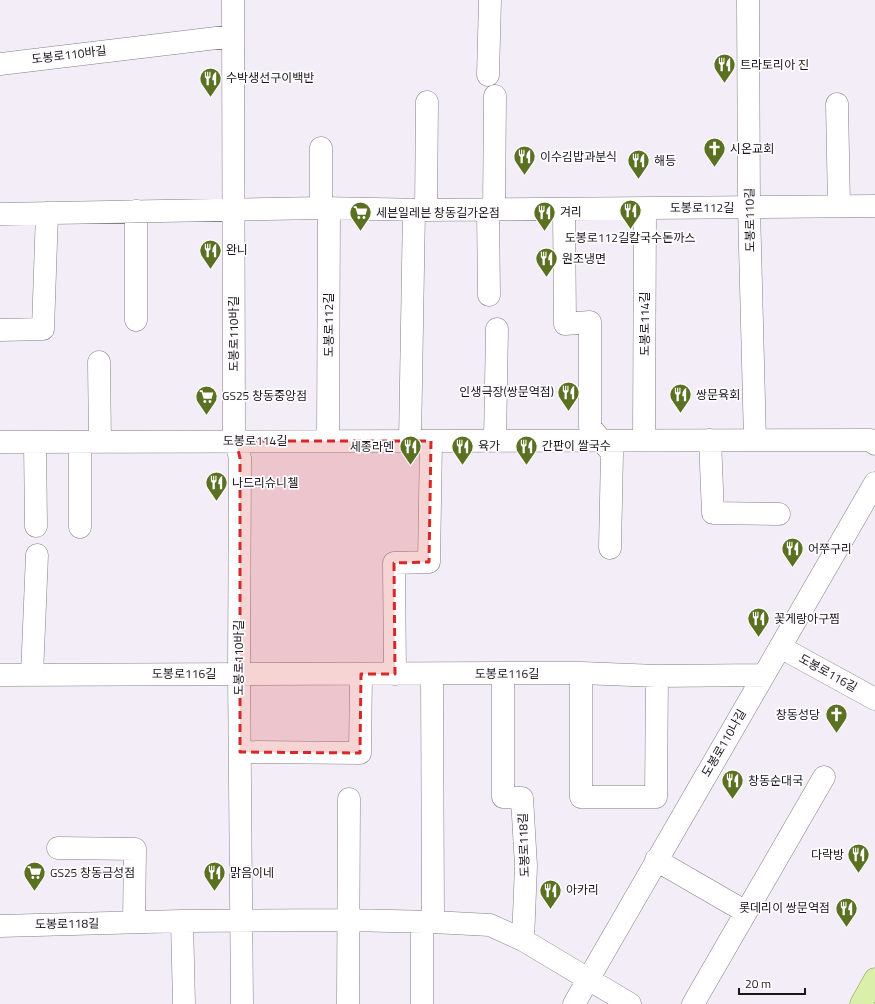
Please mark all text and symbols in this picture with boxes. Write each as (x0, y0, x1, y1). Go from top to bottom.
street label: 도봉로110바길 (30, 40, 108, 69)
restaurant icon: 트라토리아 진 (711, 52, 737, 85)
place label: 트라토리아 진 (740, 55, 809, 74)
restaurant icon: 수박생선구이백반 (198, 65, 224, 98)
place label: 수박생선구이백반 (226, 68, 314, 87)
church icon: 시온교회 (701, 136, 727, 169)
place label: 시온교회 (730, 139, 774, 158)
restaurant icon: 이수김밥과분식 (512, 144, 538, 177)
place label: 이수김밥과분식 (540, 147, 617, 166)
restaurant icon: 해등 (625, 148, 651, 181)
place label: 해등 (654, 151, 676, 170)
street label: 도봉로110길 (739, 188, 760, 252)
restaurant icon: 도봉로112길칼국수돈까스 (617, 198, 643, 231)
street label: 도봉로112길 (670, 198, 734, 217)
restaurant icon: 겨리 (532, 199, 558, 232)
supermarket icon: 세븐일레븐 창동길가온점 (348, 200, 374, 233)
place label: 겨리 (560, 202, 582, 221)
place label: 세븐일레븐 창동길가온점 (376, 203, 500, 222)
place label: 도봉로112길칼국수돈까스 (565, 228, 695, 247)
restaurant icon: 완니 (197, 237, 223, 270)
place label: 완니 (226, 240, 248, 259)
restaurant icon: 원조냉면 (533, 246, 559, 279)
place label: 원조냉면 (562, 249, 606, 268)
street label: 도봉로114길 (635, 292, 654, 356)
street label: 도봉로112길 (319, 293, 338, 357)
street label: 도봉로110바길 (224, 296, 243, 372)
restaurant icon: 인생극장(쌍문역점) (556, 379, 582, 412)
place label: 인생극장(쌍문역점) (459, 382, 554, 401)
restaurant icon: 쌍문육회 (667, 382, 693, 415)
supermarket icon: GS25 창동중앙점 (194, 383, 220, 416)
place label: 쌍문육회 (696, 385, 740, 404)
place label: GS25 창동중앙점 (222, 386, 307, 405)
street label: 도봉로114길 (223, 431, 287, 450)
restaurant icon: 육가 (450, 433, 476, 466)
restaurant icon: 간판이 쌀국수 (513, 433, 539, 466)
restaurant icon: 세종라멘 (397, 434, 423, 467)
place label: 육가 (478, 436, 500, 455)
place label: 간판이 쌀국수 (542, 436, 611, 455)
place label: 세종라멘 (350, 437, 394, 456)
restaurant icon: 나드리슈니첼 (203, 470, 229, 503)
place label: 나드리슈니첼 (232, 473, 298, 492)
restaurant icon: 어쭈구리 (780, 536, 806, 569)
place label: 어쭈구리 (808, 539, 852, 558)
restaurant icon: 꽃게랑아구찜 (746, 606, 772, 639)
place label: 꽃게랑아구찜 (774, 609, 840, 628)
street label: 도봉로110바길 (229, 620, 248, 696)
street label: 도봉로116길 (796, 649, 861, 696)
street label: 도봉로116길 (152, 664, 216, 683)
street label: 도봉로116길 (475, 664, 539, 683)
church icon: 창동성당 (823, 702, 849, 735)
street label: 도봉로110나길 (696, 705, 751, 780)
place label: 창동성당 (776, 705, 820, 724)
restaurant icon: 창동순대국 (719, 768, 745, 801)
place label: 창동순대국 (748, 771, 803, 790)
street label: 도봉로118길 (513, 813, 534, 877)
restaurant icon: 다락방 (846, 842, 872, 875)
place label: 다락방 (811, 845, 844, 864)
supermarket icon: GS25 창동금성점 (22, 860, 48, 893)
restaurant icon: 맑음이네 (201, 860, 227, 893)
place label: GS25 창동금성점 (50, 863, 135, 882)
place label: 맑음이네 (230, 863, 274, 882)
restaurant icon: 아카리 (538, 877, 564, 910)
place label: 아카리 (566, 880, 599, 899)
restaurant icon: 롯데리이 쌍문역점 (833, 895, 859, 928)
place label: 롯데리이 쌍문역점 (739, 898, 830, 917)
street label: 도봉로118길 (35, 913, 99, 934)
scale bar (739, 970, 805, 996)
text: 20 m (745, 974, 771, 993)

